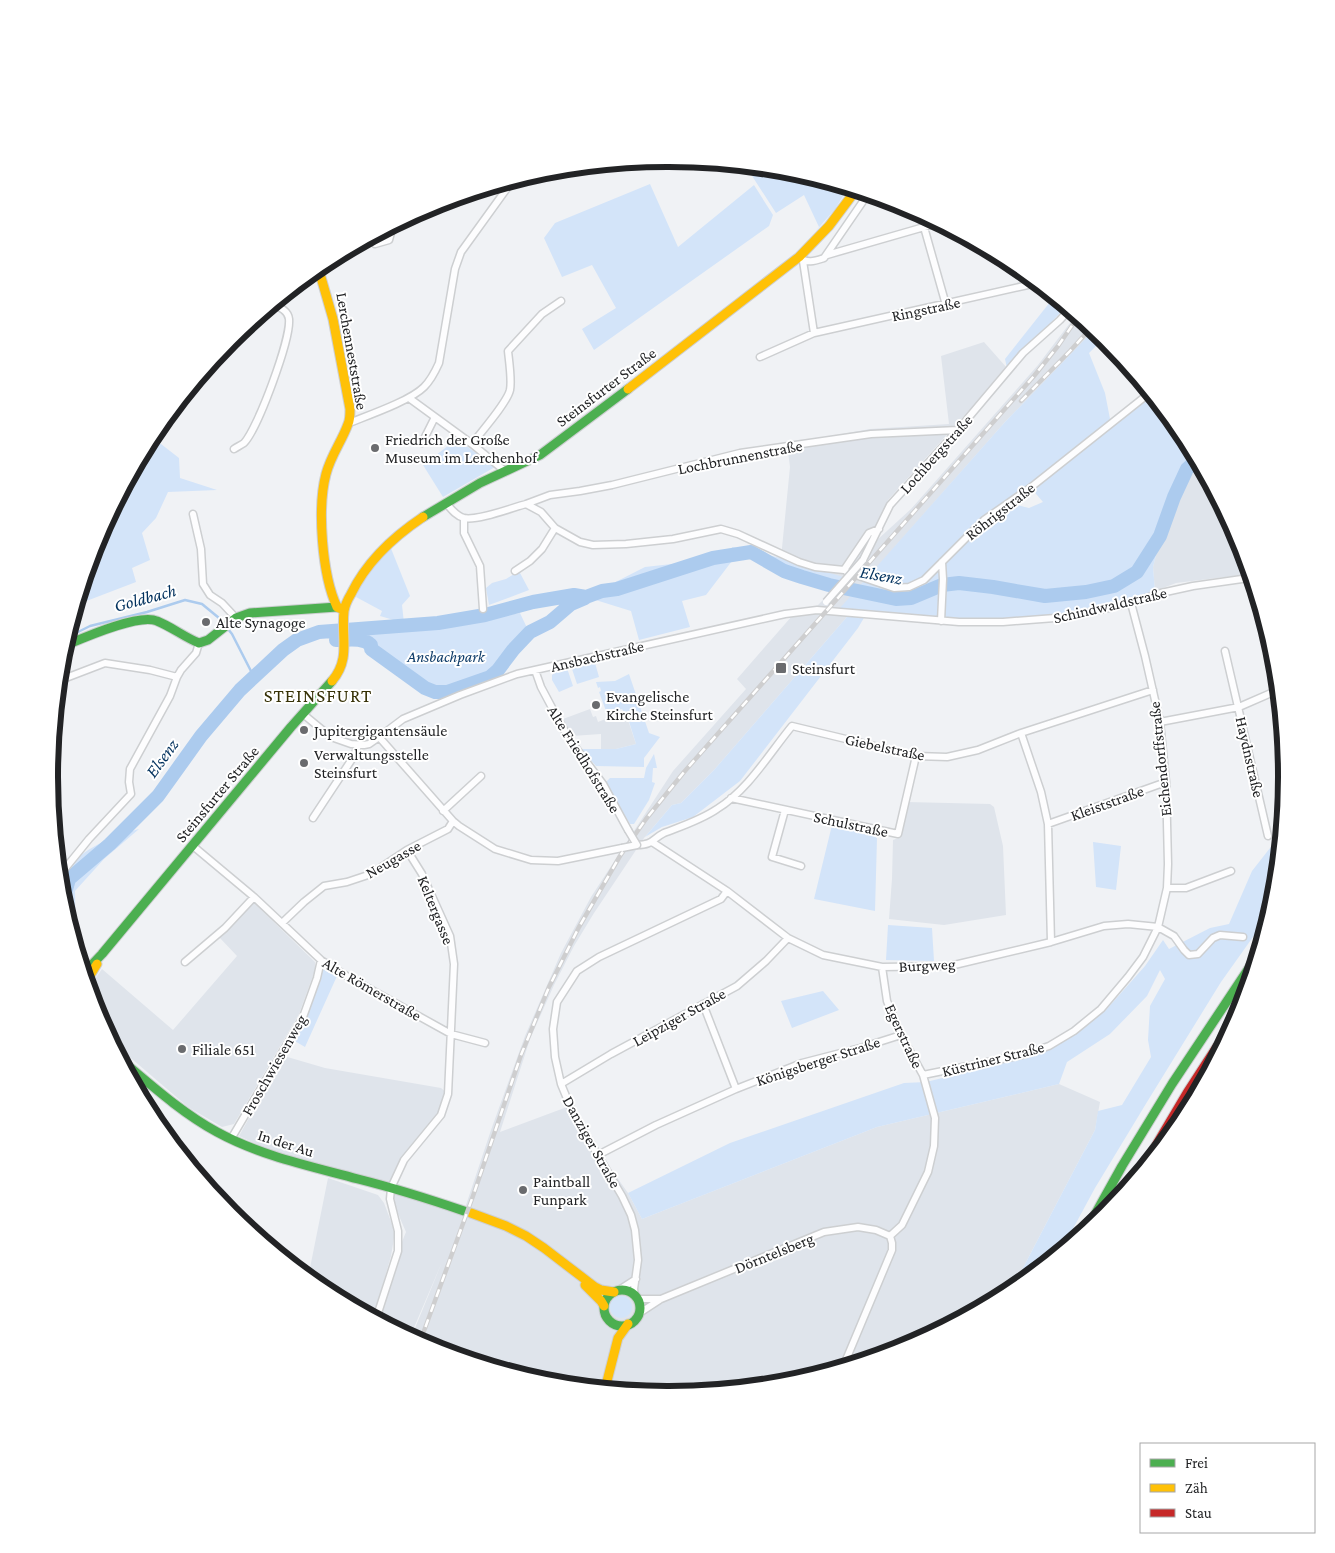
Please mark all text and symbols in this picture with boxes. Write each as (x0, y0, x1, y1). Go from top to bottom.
street label: Lerchenneststraße (333, 291, 371, 411)
street label: Ringstraße (890, 293, 962, 326)
street label: Steinsfurter Straße (553, 344, 659, 430)
street label: Lochbergstraße (896, 411, 976, 497)
place label: Friedrich der Große Museum im Lerchenhof (385, 431, 538, 466)
street label: Lochbrunnenstraße (676, 437, 804, 477)
marker: Friedrich der Große Museum im Lerchenhof (369, 442, 381, 454)
street label: Röhrigstraße (962, 479, 1039, 544)
water label: Elsenz (858, 561, 904, 589)
water label: Goldbach (112, 580, 178, 616)
street label: Schindwaldstraße (1052, 584, 1168, 626)
place label: Alte Synagoge (216, 614, 306, 632)
marker: Alte Synagoge (200, 616, 212, 628)
street label: Ansbachstraße (549, 637, 645, 675)
park label: Ansbachpark (406, 648, 486, 666)
place label: Steinsfurt (792, 660, 856, 677)
marker: Steinsfurt (774, 661, 788, 675)
district label: STEINSFURT (264, 685, 372, 706)
place label: Evangelische Kirche Steinsfurt (606, 688, 714, 723)
marker: Evangelische Kirche Steinsfurt (590, 699, 602, 711)
street label: Eichendorffstraße (1146, 701, 1174, 817)
street label: Alte Friedhofstraße (544, 702, 624, 816)
street label: Haydnstraße (1231, 715, 1268, 799)
place label: Jupitergigantensäule (312, 722, 447, 740)
marker: Jupitergigantensäule (298, 724, 310, 736)
street label: Giebelstraße (844, 730, 926, 764)
water label: Elsenz (141, 735, 183, 781)
street label: Steinsfurter Straße (172, 743, 262, 845)
place label: Verwaltungsstelle Steinsfurt (314, 746, 429, 781)
marker: Verwaltungsstelle Steinsfurt (298, 757, 310, 769)
street label: Kleiststraße (1068, 782, 1146, 824)
street label: Schulstraße (812, 808, 890, 840)
street label: Neugasse (363, 836, 424, 882)
street label: Keltergasse (414, 873, 457, 947)
street label: Alte Römerstraße (320, 954, 424, 1024)
street label: Burgweg (898, 955, 956, 976)
street label: Leipziger Straße (630, 984, 729, 1050)
street label: Egerstraße (881, 1001, 926, 1071)
street label: Froschwiesenweg (238, 1011, 311, 1119)
street label: Königsberger Straße (754, 1033, 882, 1090)
street label: Küstriner Straße (940, 1038, 1046, 1080)
place label: Filiale 651 (192, 1041, 255, 1058)
marker: Filiale 651 (176, 1043, 188, 1055)
street label: Danziger Straße (559, 1093, 624, 1191)
street label: In der Au (256, 1126, 317, 1160)
place label: Paintball Funpark (533, 1173, 590, 1209)
marker: Paintball Funpark (517, 1184, 529, 1196)
street label: Dörntelsberg (732, 1229, 817, 1278)
legend (1140, 1443, 1315, 1533)
text: Frei (1185, 1455, 1208, 1471)
text: Zäh (1185, 1480, 1208, 1496)
text: Stau (1185, 1505, 1212, 1521)

